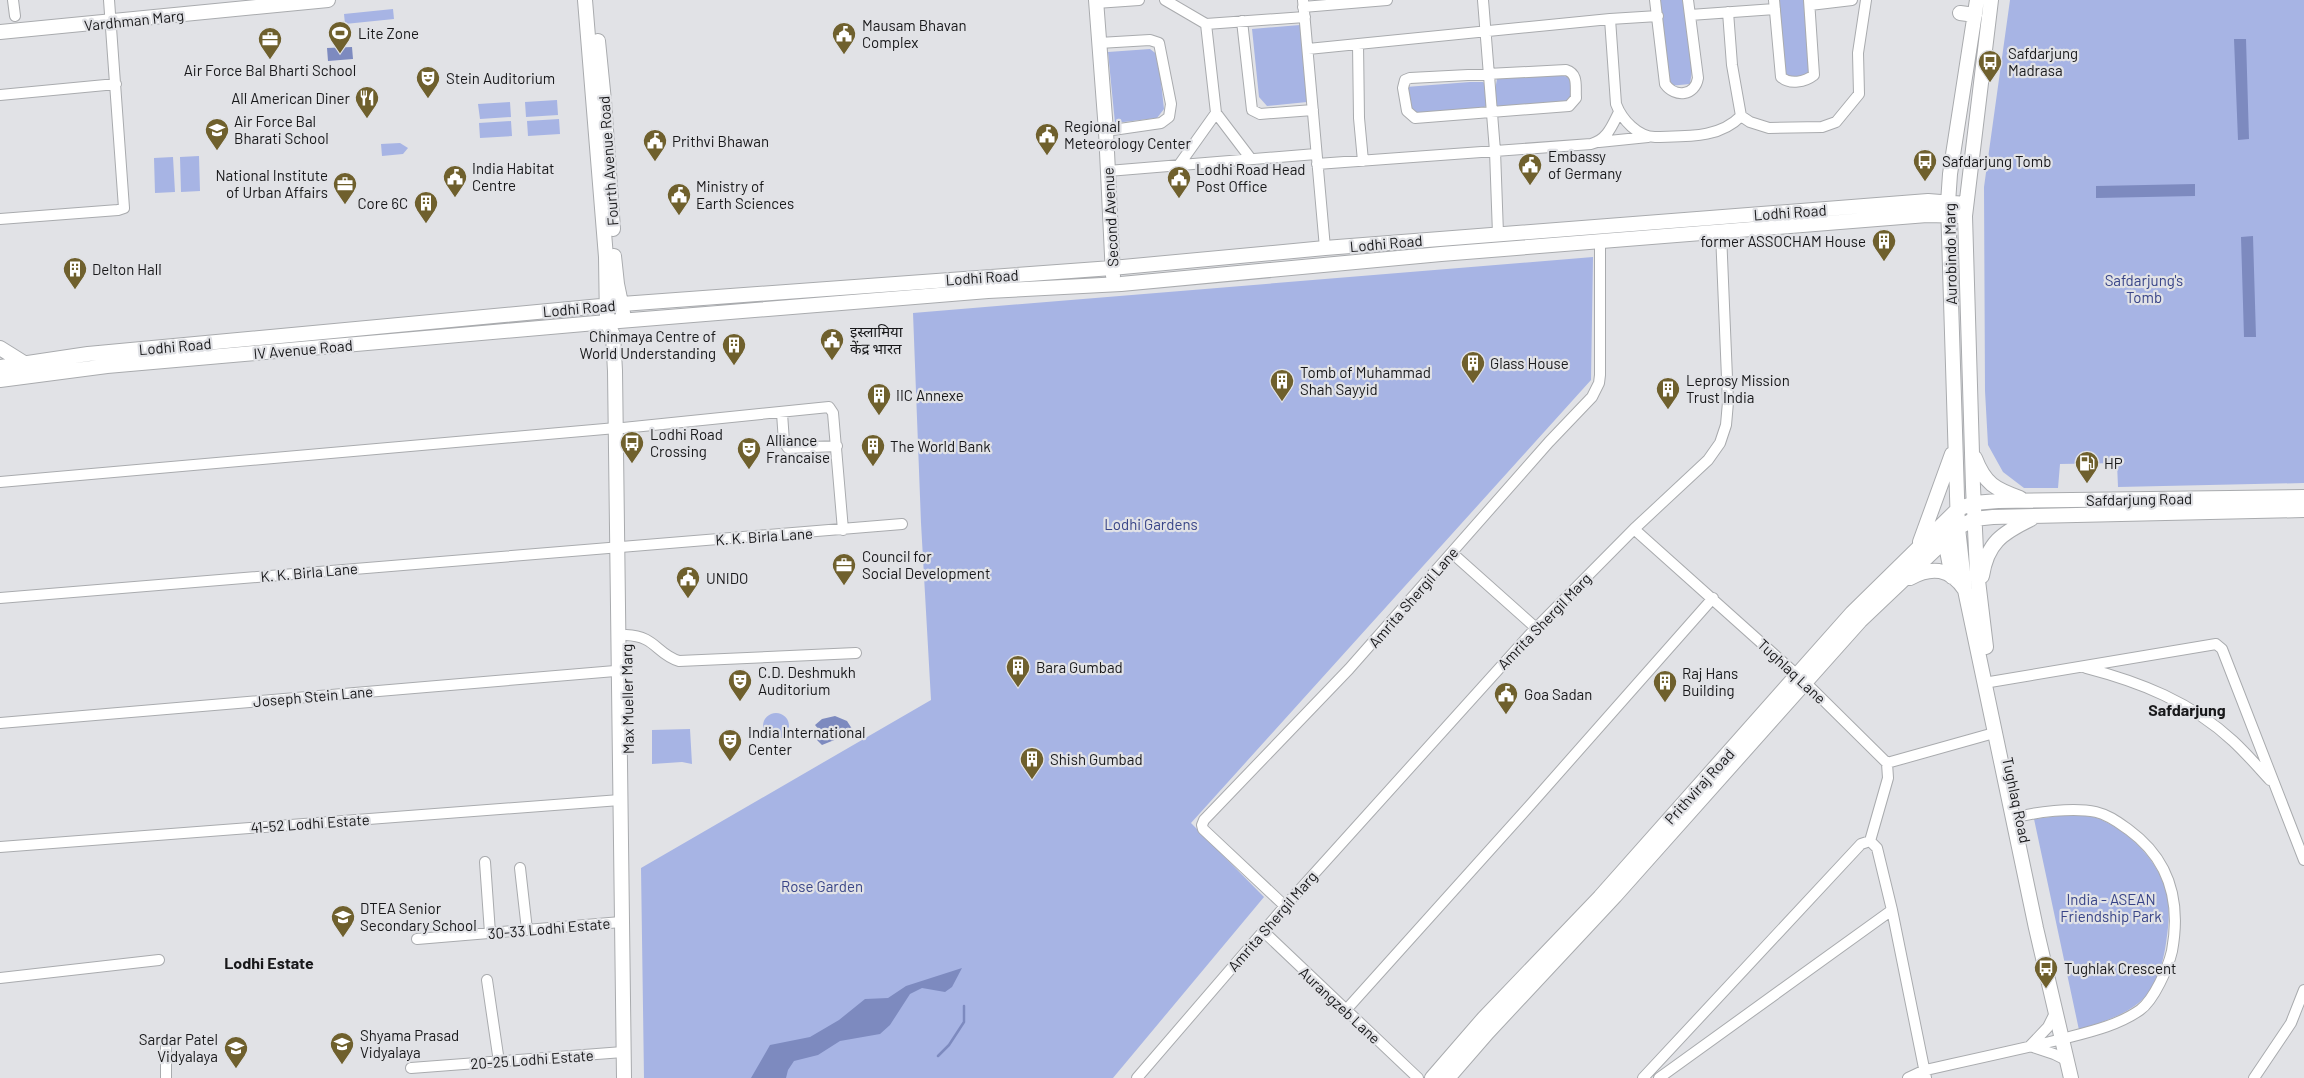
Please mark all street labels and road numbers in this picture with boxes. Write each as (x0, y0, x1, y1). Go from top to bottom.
street label: Vardhman Marg (83, 6, 185, 34)
street label: Fourth Avenue Road (594, 95, 622, 227)
street label: Second Avenue (1098, 167, 1122, 267)
street label: Lodhi Road (1753, 200, 1827, 224)
street label: Aurobindo Marg (1940, 203, 1960, 305)
street label: Lodhi Road (1349, 231, 1423, 255)
street label: Lodhi Road (945, 265, 1019, 289)
street label: Lodhi Road (542, 296, 616, 320)
street label: Lodhi Road (138, 334, 212, 358)
street label: IV Avenue Road (253, 336, 353, 362)
street label: Safdarjung Road (2086, 489, 2192, 509)
street label: K. K. Birla Lane (715, 524, 813, 548)
street label: Amrita Shergil Lane (1364, 543, 1462, 651)
street label: K. K. Birla Lane (260, 559, 358, 585)
street label: Amrita Shergil Marg (1493, 569, 1595, 673)
street label: Tughlaq Lane (1754, 635, 1830, 707)
street label: Max Mueller Marg (617, 644, 637, 754)
street label: Joseph Stein Lane (252, 682, 374, 710)
street label: Prithviraj Road (1660, 745, 1738, 827)
street label: Tughlaq Road (1999, 755, 2035, 845)
street label: 41-52 Lodhi Estate (250, 810, 370, 836)
street label: Amrita Shergil Marg (1224, 867, 1320, 975)
street label: 30-33 Lodhi Estate (487, 914, 611, 942)
street label: Aurangzeb Lane (1296, 963, 1384, 1047)
street label: 20-25 Lodhi Estate (470, 1046, 594, 1072)

